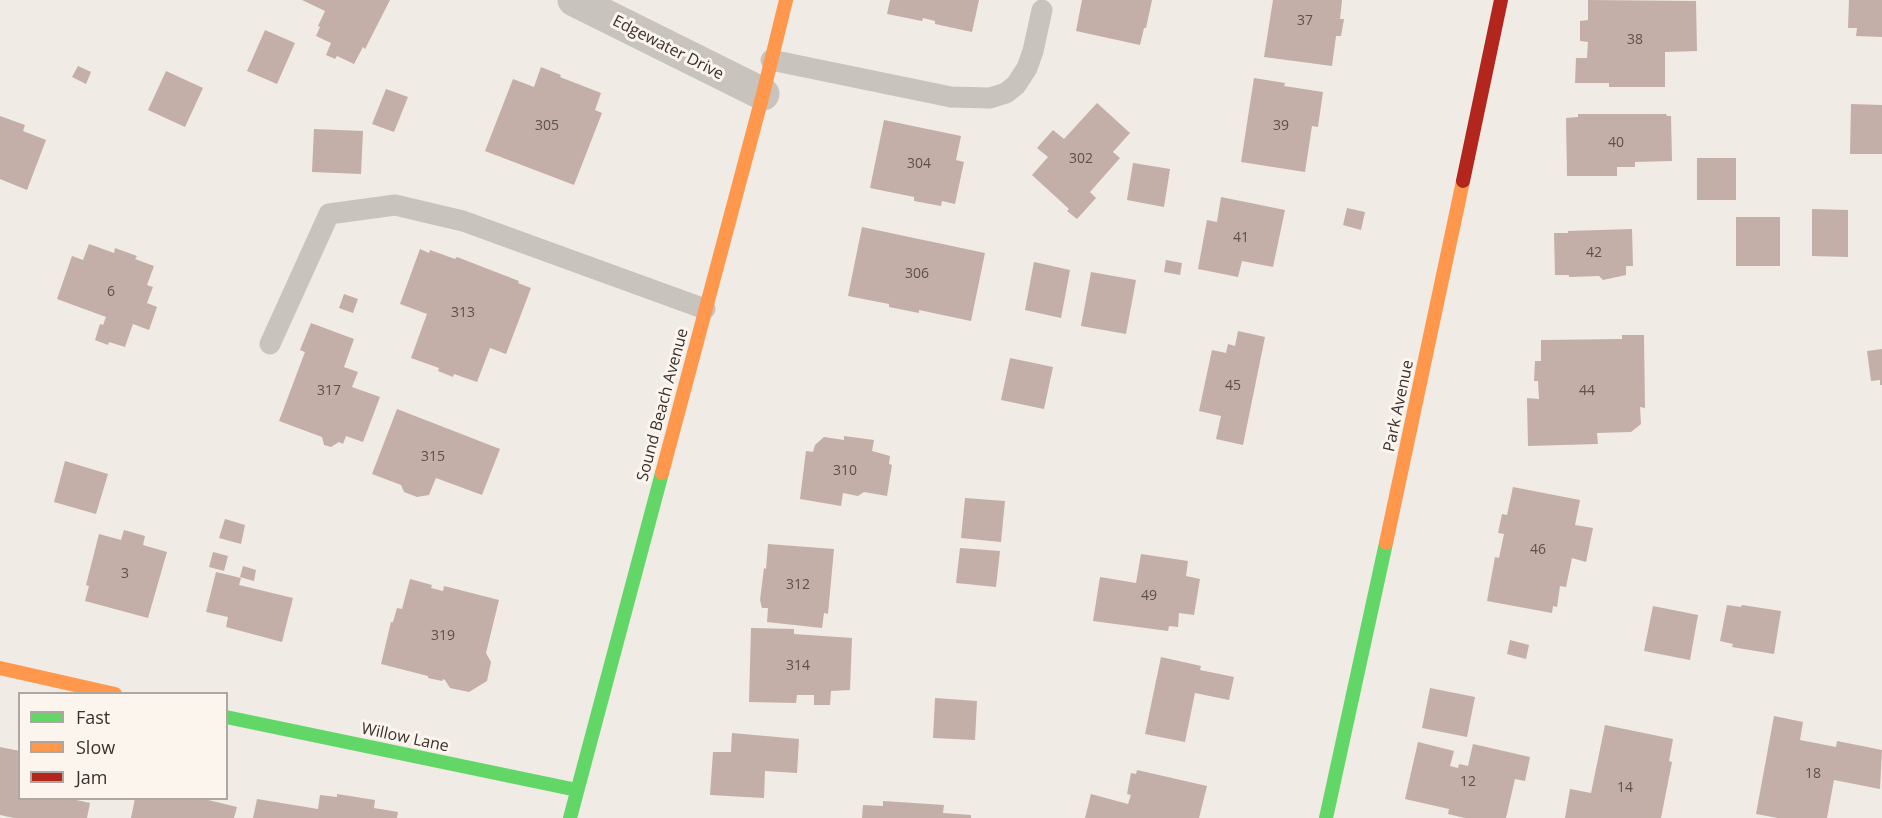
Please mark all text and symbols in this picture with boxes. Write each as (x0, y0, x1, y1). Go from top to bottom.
street label: Edgewater Drive (609, 12, 727, 84)
house number: 37 (1297, 13, 1313, 29)
house number: 38 (1627, 32, 1643, 48)
house number: 305 (535, 118, 559, 134)
house number: 39 (1273, 118, 1289, 134)
house number: 40 (1608, 135, 1624, 151)
house number: 302 (1069, 151, 1093, 167)
house number: 304 (907, 156, 931, 172)
house number: 41 (1233, 230, 1249, 246)
house number: 42 (1586, 245, 1602, 261)
house number: 306 (905, 266, 929, 282)
house number: 6 (107, 284, 115, 300)
house number: 313 (451, 305, 475, 321)
street label: Sound Beach Avenue (633, 326, 693, 484)
street label: Park Avenue (1380, 358, 1418, 454)
house number: 45 (1225, 378, 1241, 394)
house number: 317 (317, 383, 341, 399)
house number: 44 (1579, 383, 1595, 399)
house number: 315 (421, 449, 445, 465)
house number: 310 (833, 463, 857, 479)
house number: 46 (1530, 542, 1546, 558)
house number: 3 (121, 566, 129, 582)
house number: 312 (786, 577, 810, 593)
house number: 49 (1141, 588, 1157, 604)
house number: 319 (431, 628, 455, 644)
house number: 314 (786, 658, 810, 674)
legend (18, 692, 228, 800)
text: Fast (76, 705, 110, 729)
street label: Willow Lane (359, 719, 451, 757)
text: Slow (76, 735, 115, 759)
text: Jam (76, 765, 108, 789)
house number: 18 (1805, 766, 1821, 782)
house number: 12 (1460, 774, 1476, 790)
house number: 14 (1617, 780, 1633, 796)

